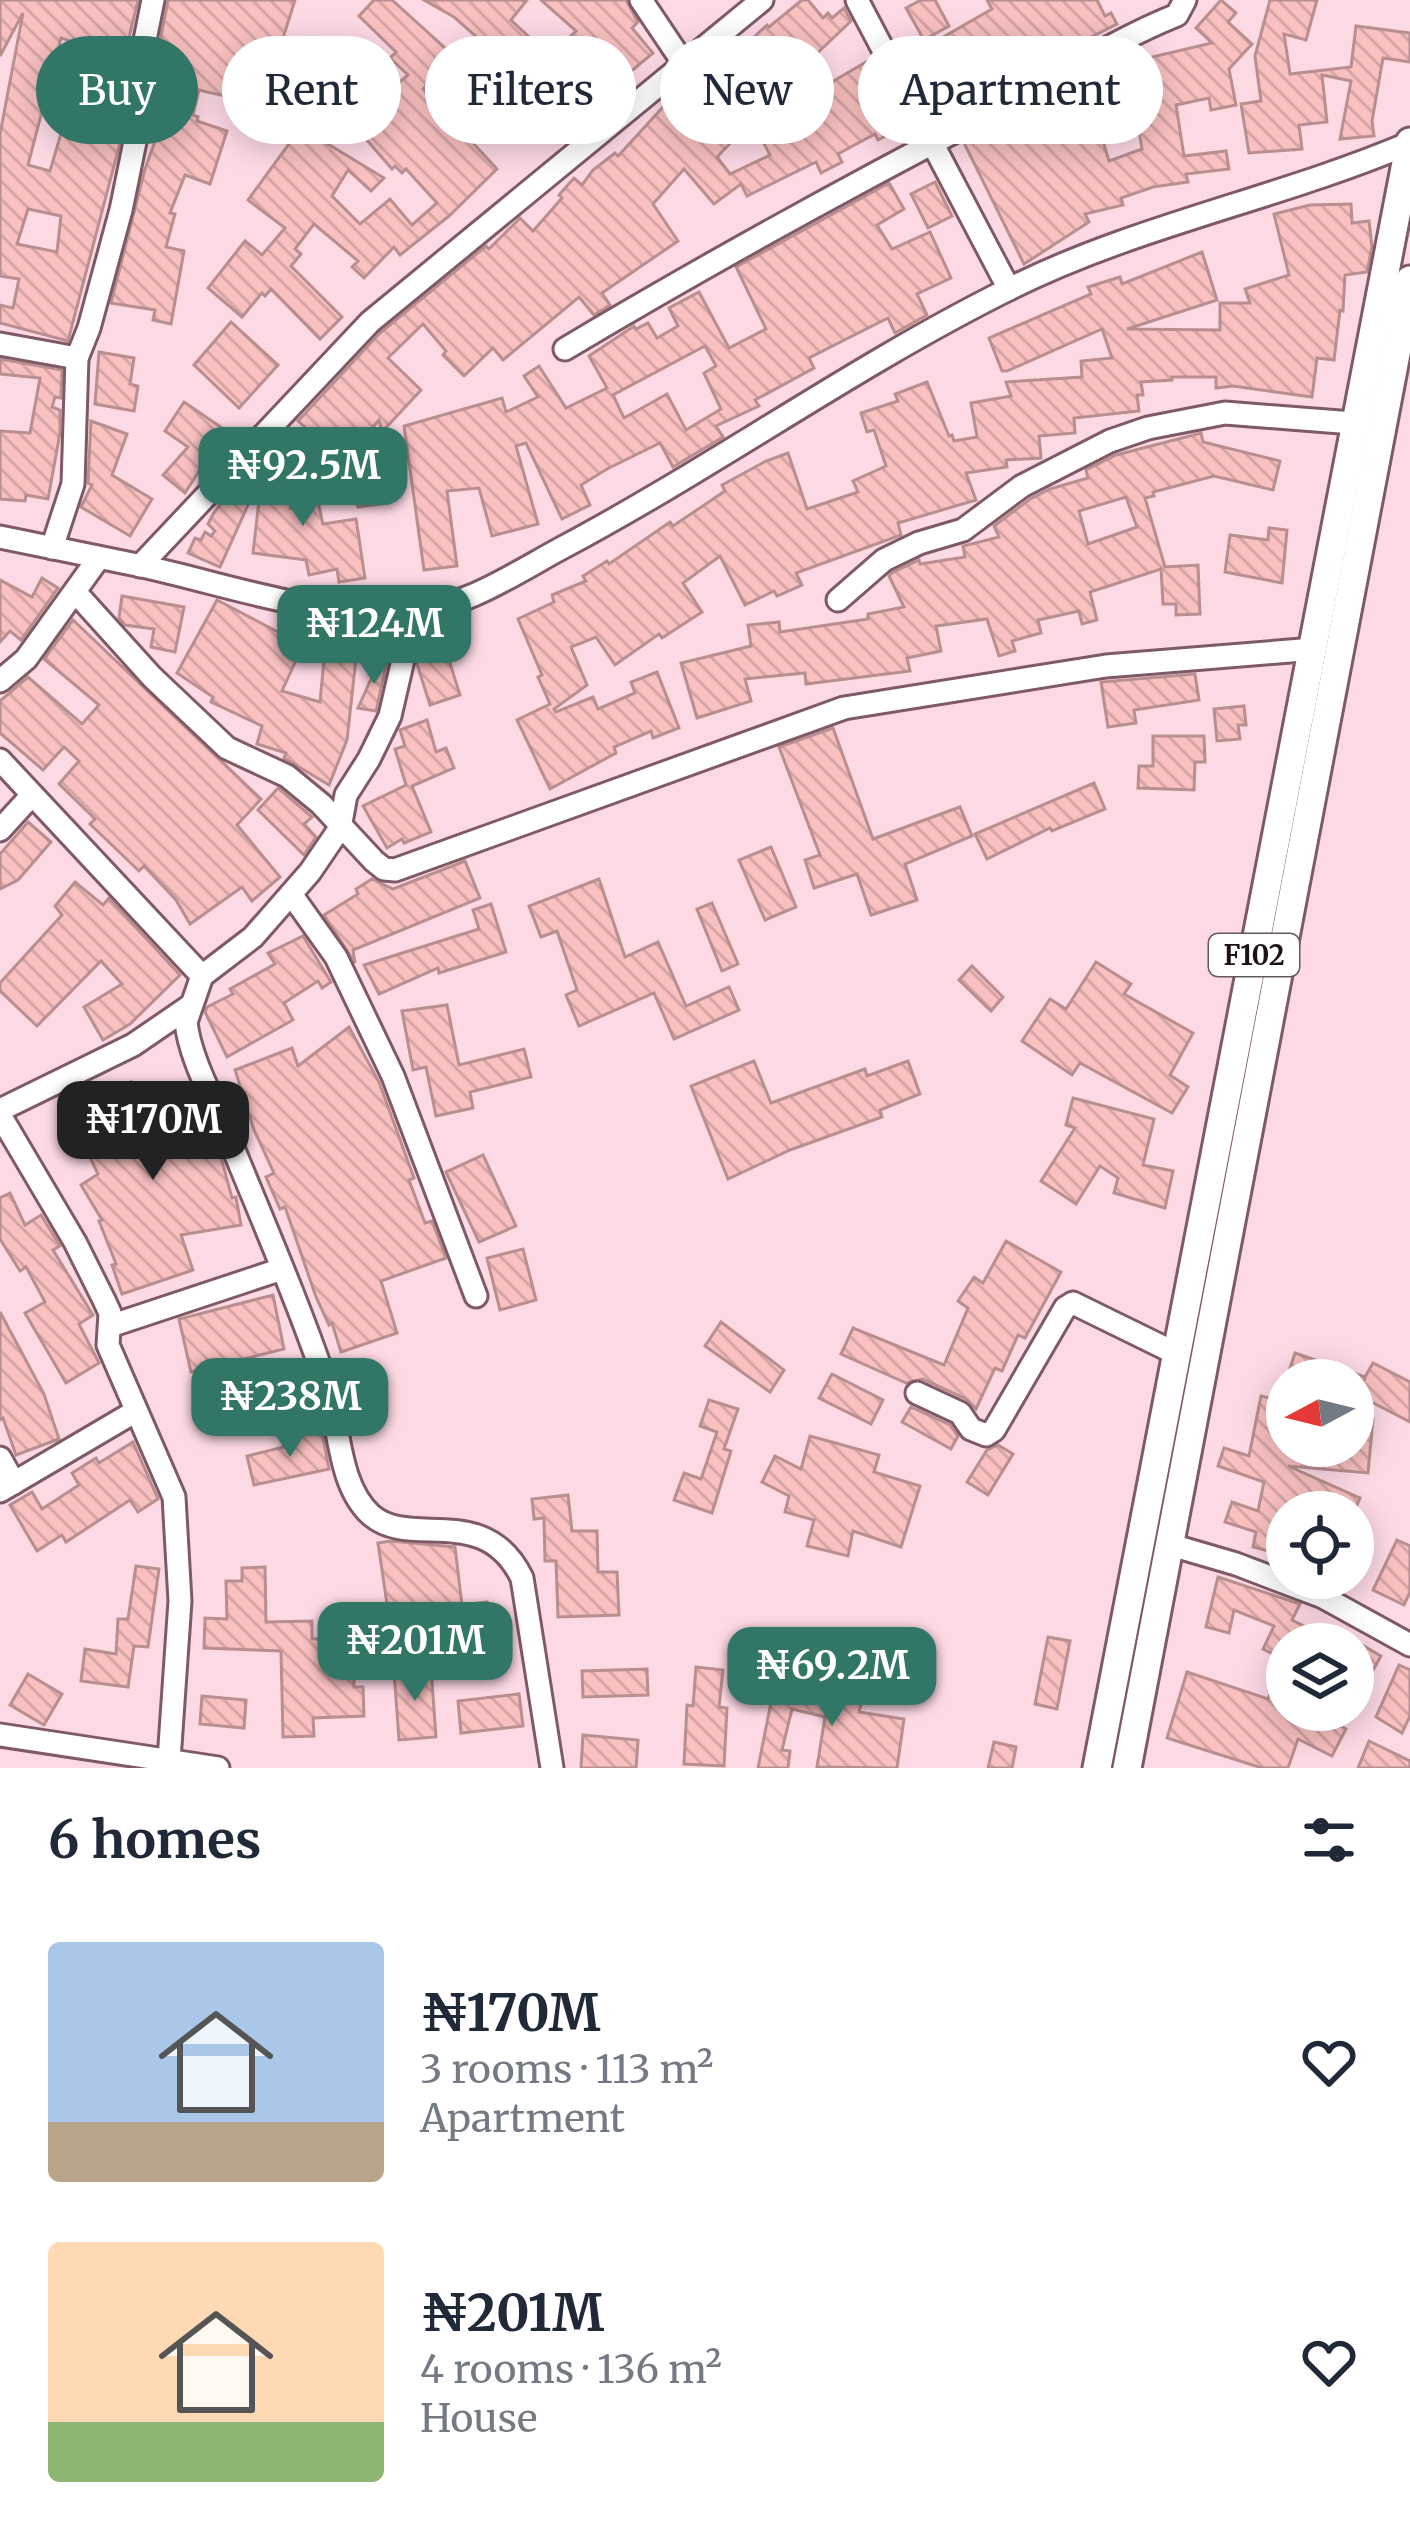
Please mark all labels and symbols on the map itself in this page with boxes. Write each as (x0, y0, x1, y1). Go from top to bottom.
pin: ₦92.5M (205, 427, 401, 529)
pin: ₦124M (290, 585, 458, 687)
road number: F102 (1209, 934, 1299, 976)
pin: ₦170M (69, 1081, 237, 1183)
pin: ₦238M (206, 1358, 374, 1460)
north arrow (1266, 1359, 1374, 1467)
pin: ₦201M (331, 1602, 499, 1704)
pin: ₦69.2M (734, 1627, 930, 1729)

